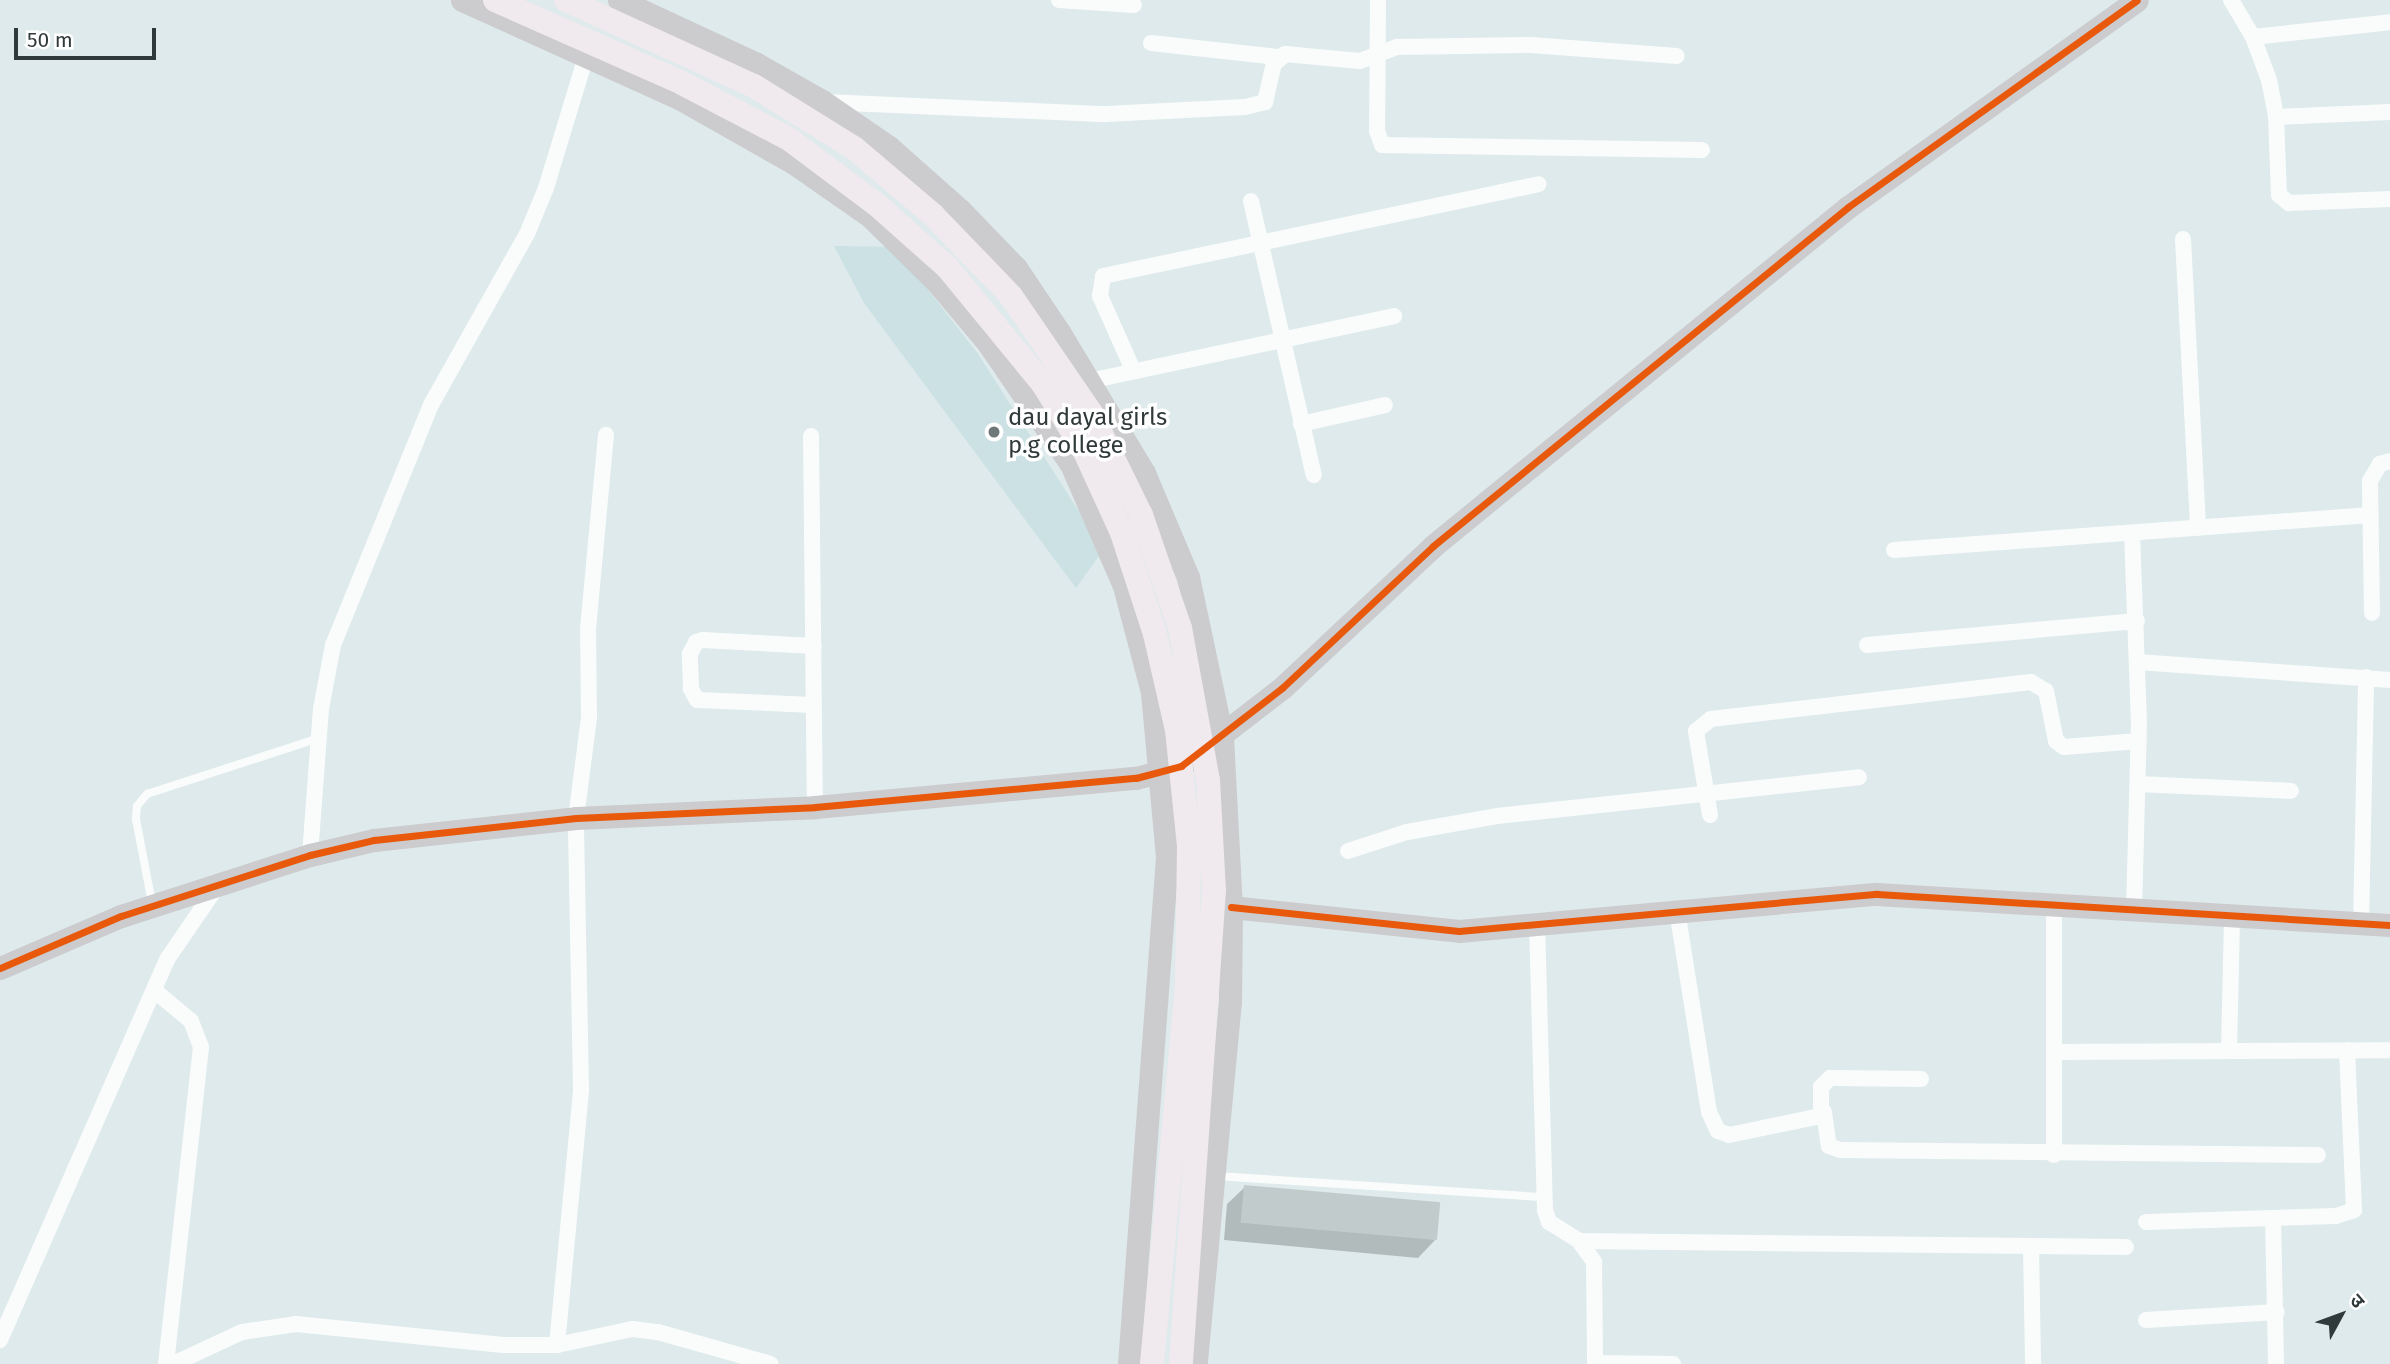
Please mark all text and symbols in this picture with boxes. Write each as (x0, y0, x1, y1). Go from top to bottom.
scale bar (18, 14, 159, 58)
text: 50 m (27, 27, 73, 53)
place label: dau dayal girls p.g college (1008, 404, 1167, 460)
marker: dau dayal girls p.g college (986, 424, 1002, 440)
north arrow (2306, 1280, 2376, 1350)
text: उ (2345, 1289, 2370, 1313)

